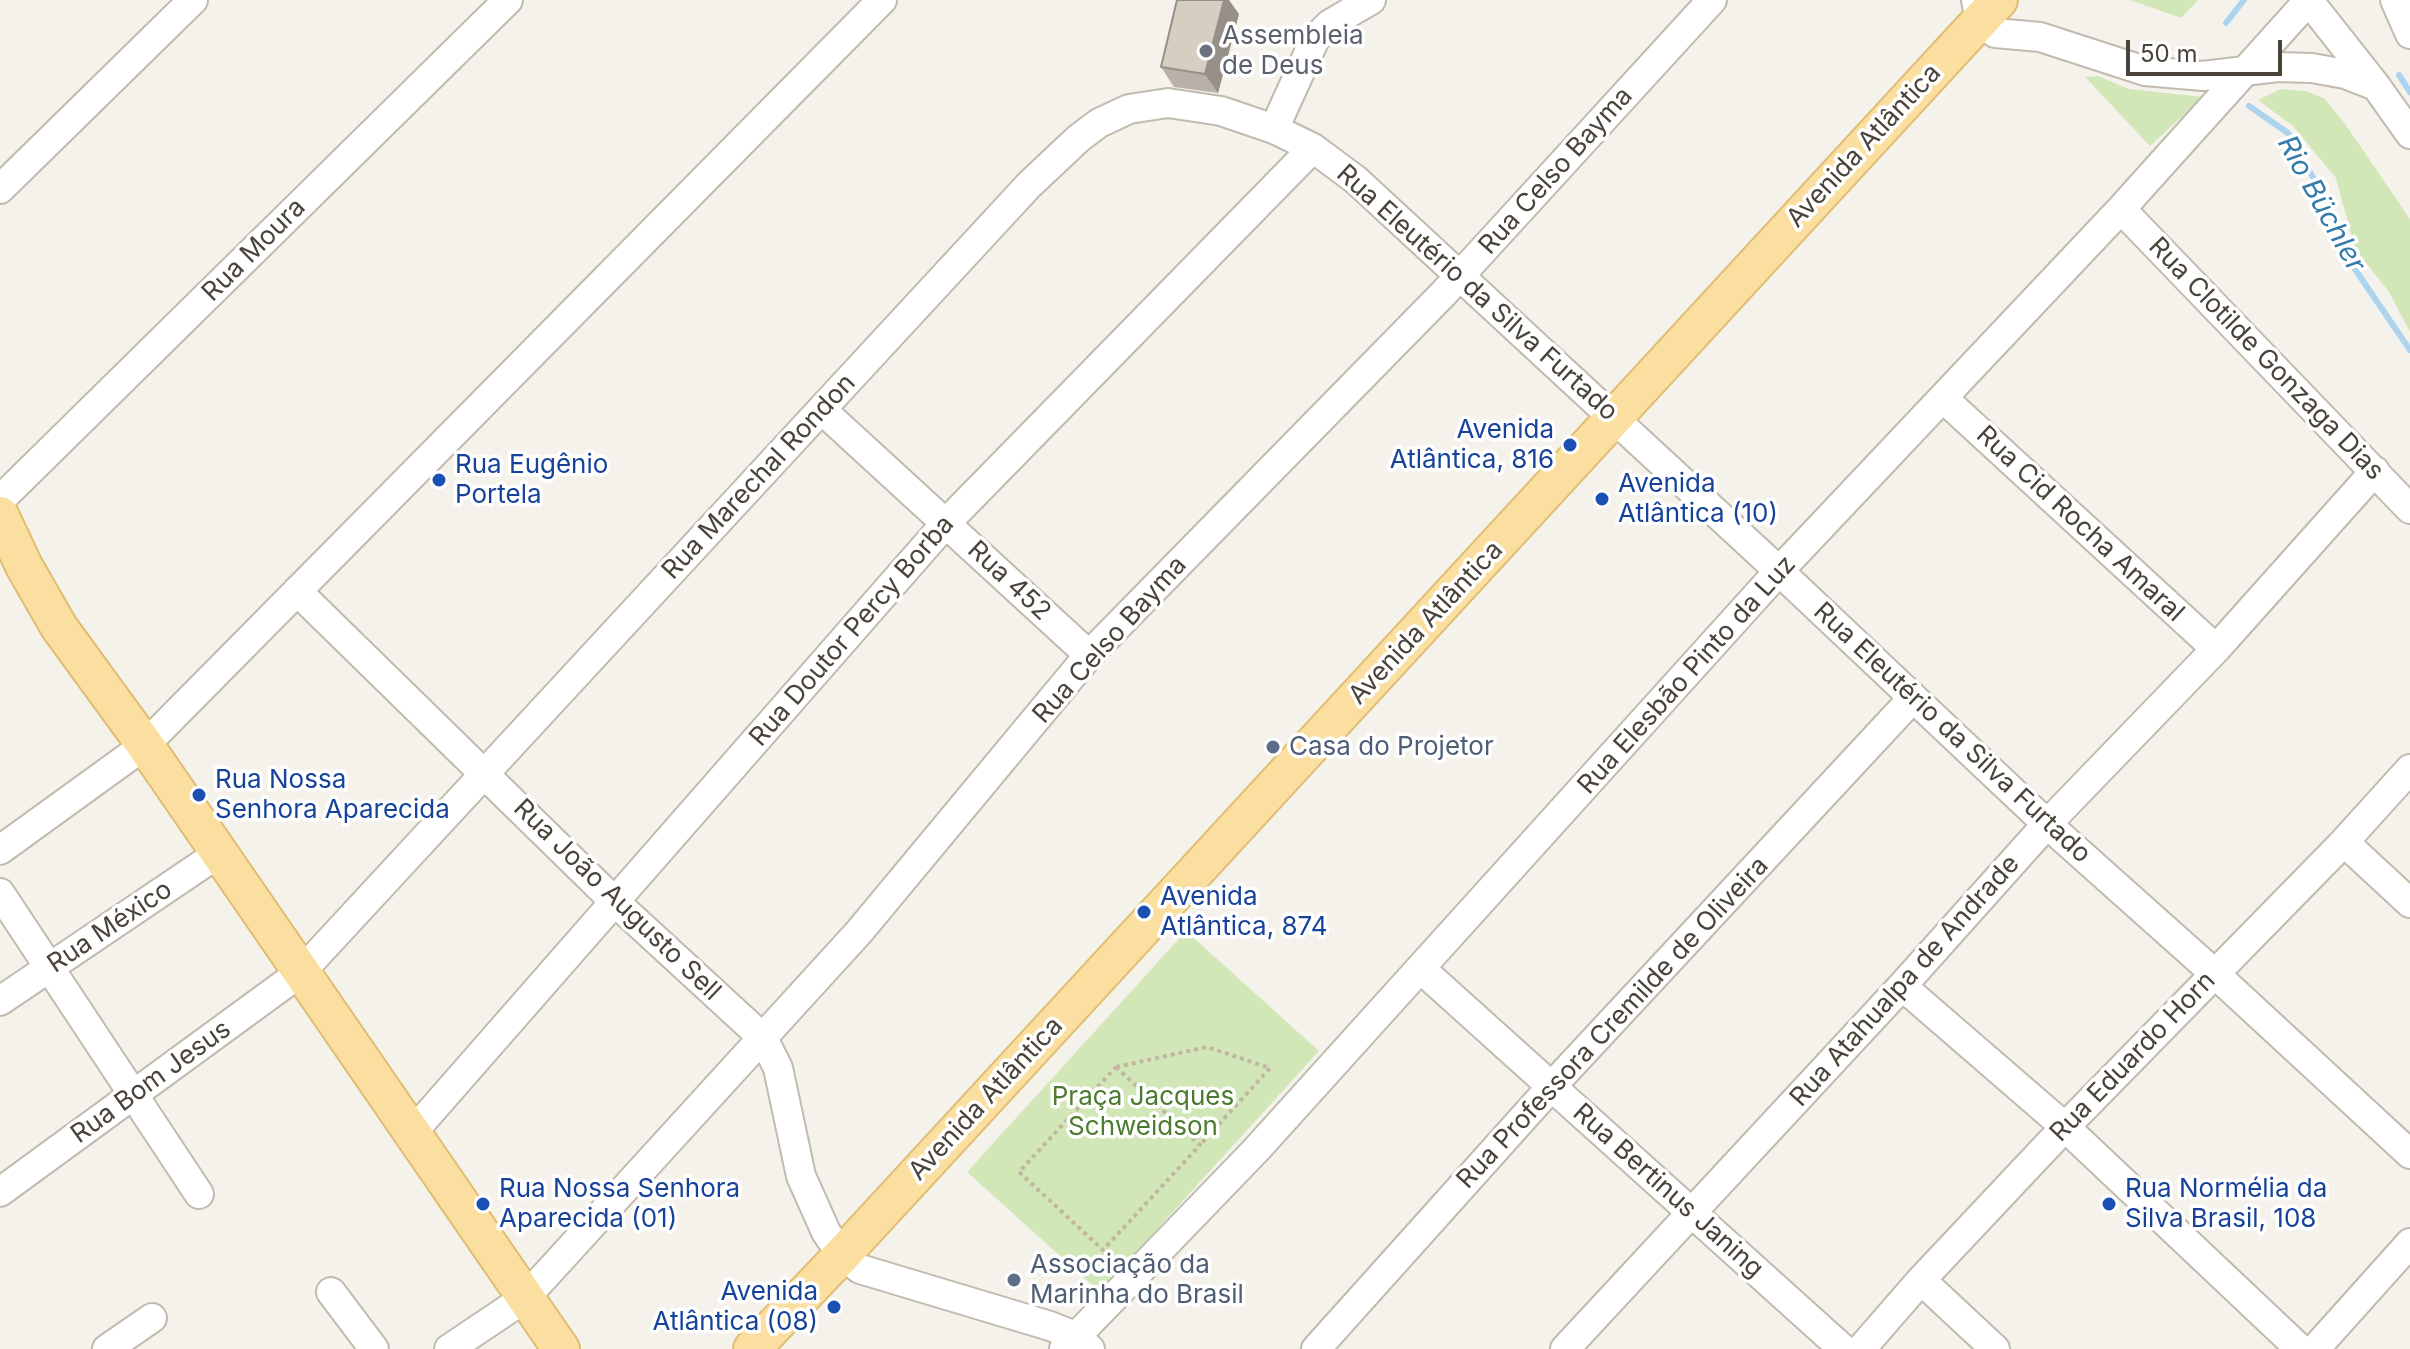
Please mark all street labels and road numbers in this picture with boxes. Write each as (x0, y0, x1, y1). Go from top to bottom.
street label: Avenida Atlântica (1780, 58, 1948, 234)
street label: Rua Celso Bayma (1473, 81, 1639, 261)
street label: Rua Eleutério da Silva Furtado (1330, 158, 1624, 428)
street label: Rua Moura (196, 192, 312, 308)
street label: Rua Clotilde Gonzaga Dias (2142, 231, 2390, 487)
street label: Rua Marechal Rondon (656, 368, 862, 586)
street label: Rua Cid Rocha Amaral (1970, 420, 2190, 628)
street label: Rua Doutor Percy Borba (743, 509, 961, 753)
street label: Rua 452 (961, 535, 1057, 627)
street label: Avenida Atlântica (1342, 535, 1510, 711)
street label: Rua Elesbão Pinto da Luz (1572, 549, 1802, 801)
street label: Rua Celso Bayma (1027, 550, 1193, 730)
street label: Rua Eleutério da Silva Furtado (1807, 596, 2097, 870)
street label: Rua João Augusto Sell (507, 793, 727, 1007)
street label: Rua Atahualpa de Andrade (1784, 849, 2026, 1113)
street label: Rua Professora Cremilde de Oliveira (1451, 851, 1775, 1195)
street label: Rua México (42, 874, 178, 980)
street label: Rua Eduardo Horn (2044, 966, 2222, 1148)
street label: Avenida Atlântica (902, 1011, 1070, 1187)
street label: Rua Bom Jesus (65, 1014, 237, 1150)
street label: Rua Bertinus Janing (1566, 1097, 1770, 1285)

